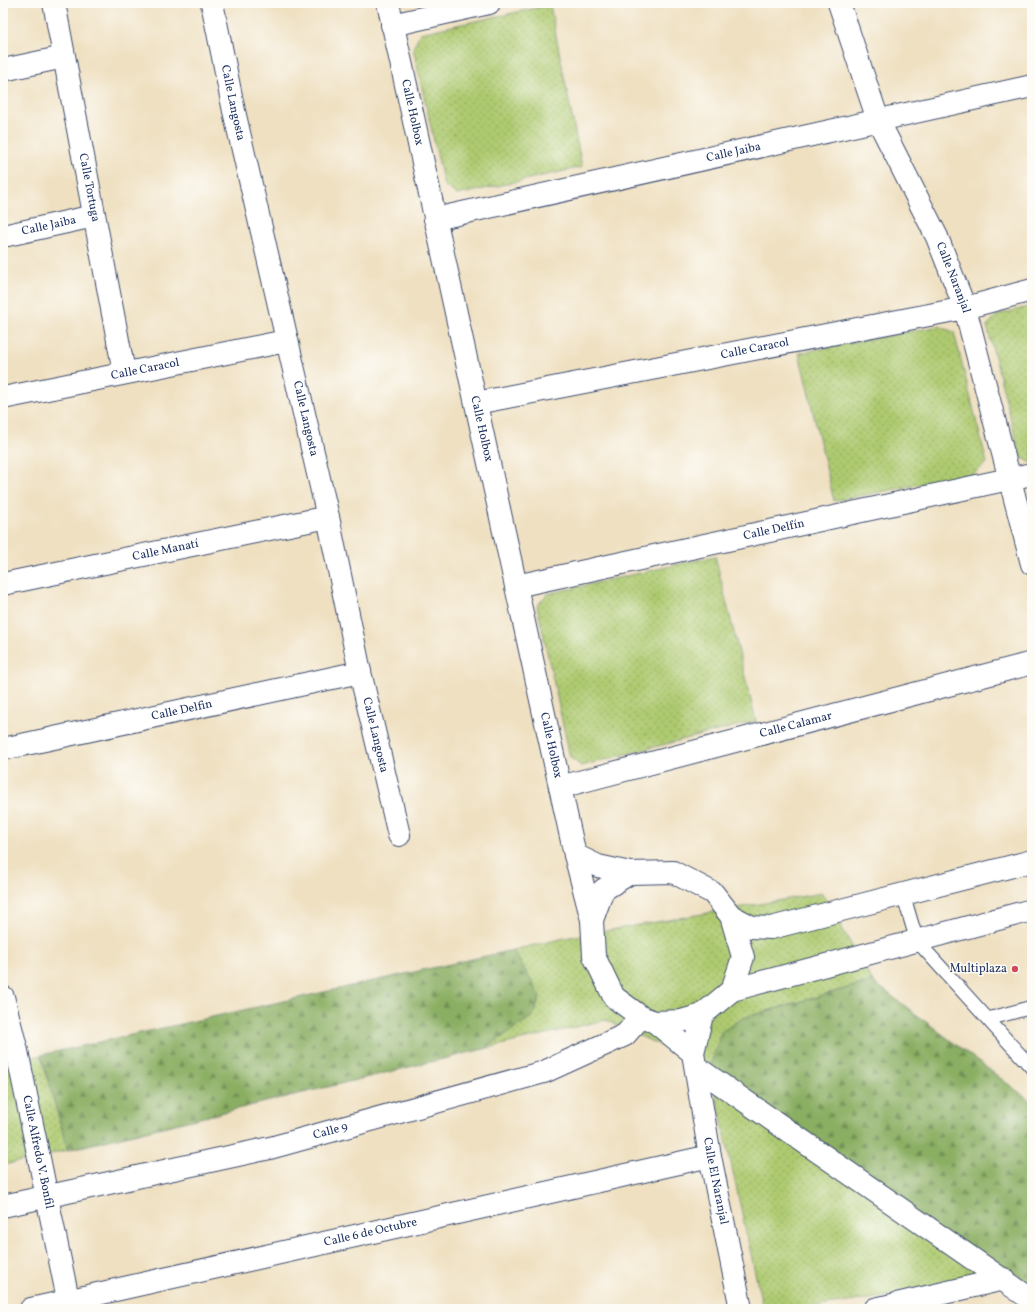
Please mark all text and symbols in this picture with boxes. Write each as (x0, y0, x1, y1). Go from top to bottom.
street label: Calle Langosta (217, 64, 249, 142)
street label: Calle Holbox (397, 78, 427, 147)
street label: Calle Jaiba (705, 139, 762, 166)
street label: Calle Tortuga (75, 152, 103, 223)
street label: Calle Jaiba (20, 212, 78, 240)
street label: Calle Naranjal (932, 240, 974, 315)
street label: Calle Caracol (719, 334, 791, 363)
street label: Calle Caracol (110, 355, 181, 384)
street label: Calle Langosta (289, 379, 322, 458)
street label: Calle Holbox (466, 394, 496, 463)
street label: Calle Delfín (742, 516, 806, 544)
street label: Calle Manatí (131, 536, 200, 565)
street label: Calle Delfin (150, 696, 214, 725)
street label: Calle Langosta (358, 696, 392, 774)
street label: Calle Calamar (758, 708, 834, 742)
street label: Calle Holbox (536, 711, 566, 780)
place label: Multiplaza (950, 961, 1007, 977)
marker: Multiplaza (1010, 964, 1020, 974)
street label: Calle Alfredo V. Bonfil (18, 1094, 57, 1211)
street label: Calle 9 (311, 1119, 350, 1144)
street label: Calle El Naranjal (699, 1136, 732, 1226)
street label: Calle 6 de Octubre (322, 1214, 419, 1251)

